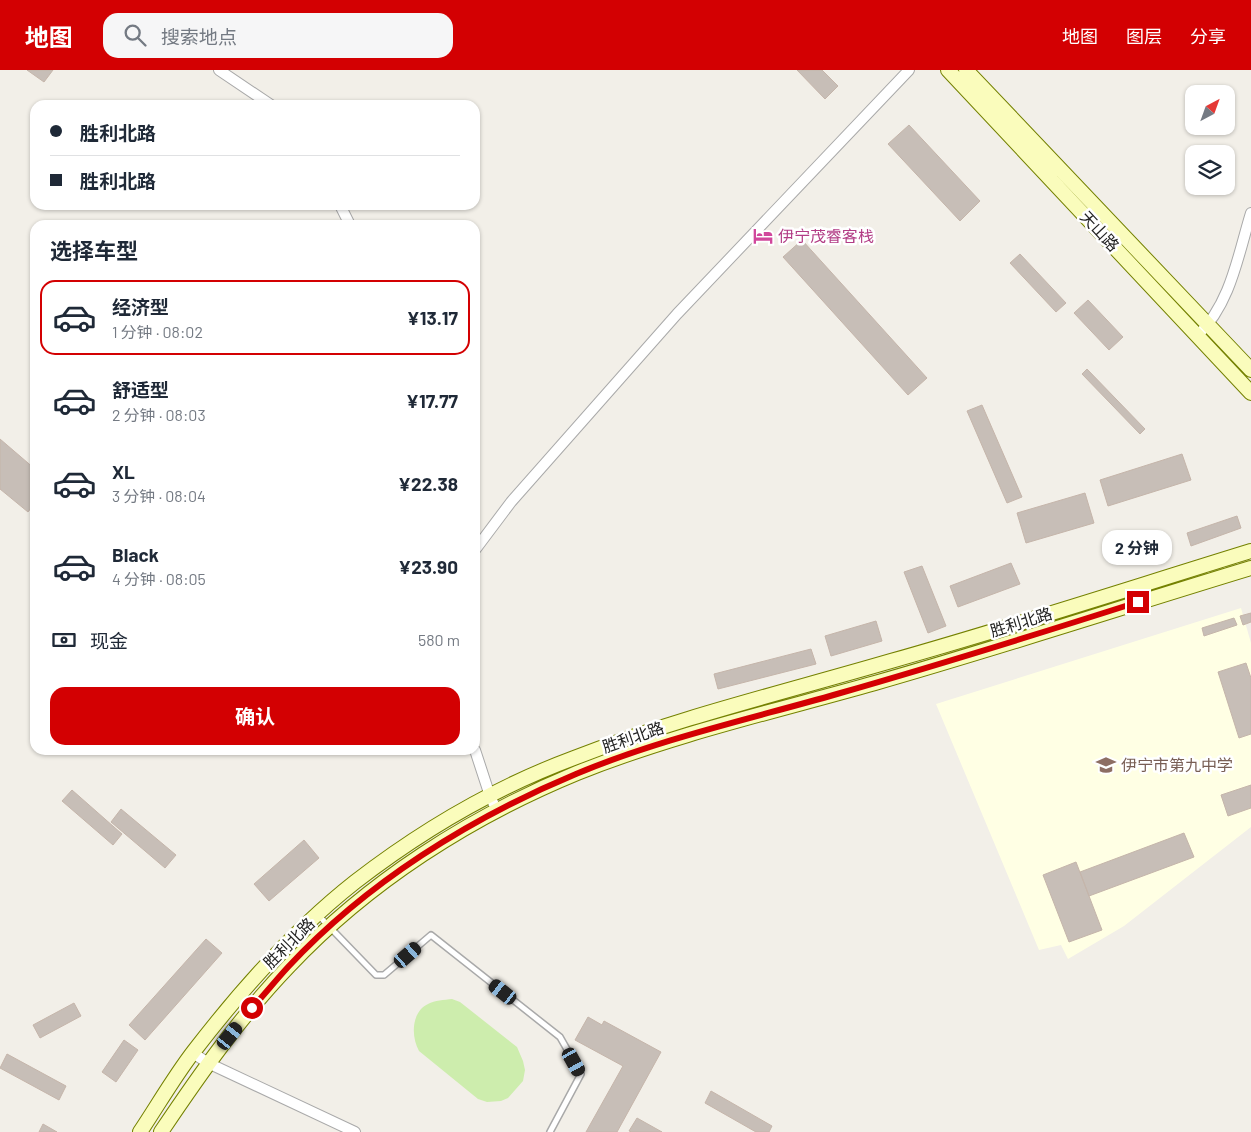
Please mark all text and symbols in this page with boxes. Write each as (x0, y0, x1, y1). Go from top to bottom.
search box (103, 13, 453, 58)
icon: search (121, 21, 149, 49)
text: 地图 (25, 22, 73, 51)
text: 搜索地点 (161, 25, 237, 48)
text: 地图 (1062, 25, 1098, 47)
text: 图层 (1126, 25, 1162, 47)
text: 分享 (1190, 25, 1226, 47)
north arrow (1185, 85, 1235, 135)
map controls (1185, 85, 1235, 195)
text: 胜利北路 (80, 121, 156, 144)
button: layers (1185, 145, 1235, 195)
text: 胜利北路 (80, 169, 156, 192)
street label: 天山路 (1077, 207, 1124, 255)
hotel icon: 伊宁茂睿客栈 (752, 225, 774, 247)
place label: 伊宁茂睿客栈 (778, 226, 874, 245)
text: 选择车型 (50, 237, 138, 263)
icon: car (52, 295, 97, 340)
text: 经济型 (112, 295, 169, 318)
text: ¥13.17 (407, 306, 458, 329)
text: 1 分钟 · 08:02 (112, 322, 203, 341)
icon: car (52, 378, 97, 423)
text: 舒适型 (112, 378, 169, 401)
text: ¥17.77 (406, 389, 458, 412)
text: 2 分钟 · 08:03 (112, 405, 206, 424)
text: XL (112, 460, 135, 483)
icon: car (52, 461, 97, 506)
text: ¥22.38 (398, 472, 458, 495)
text: 3 分钟 · 08:04 (112, 486, 206, 505)
callout: 2 分钟 (1103, 530, 1173, 564)
text: 2 分钟 (1115, 538, 1159, 557)
text: Black (112, 543, 159, 566)
icon: car (52, 544, 97, 589)
text: ¥23.90 (398, 555, 458, 578)
text: 4 分钟 · 08:05 (112, 569, 206, 588)
route end (1127, 591, 1149, 613)
street label: 胜利北路 (987, 603, 1054, 640)
icon: cash (50, 626, 78, 654)
text: 现金 (90, 629, 128, 652)
text: 580 m (418, 630, 460, 649)
button: 确认 (50, 687, 460, 745)
street label: 胜利北路 (599, 717, 666, 756)
school or university icon: 伊宁市第九中学 (1095, 754, 1117, 776)
place label: 伊宁市第九中学 (1121, 755, 1233, 774)
street label: 胜利北路 (259, 913, 318, 972)
car (391, 939, 424, 971)
car (486, 977, 519, 1007)
route start (241, 997, 263, 1019)
car (214, 1020, 245, 1052)
car (560, 1045, 587, 1079)

